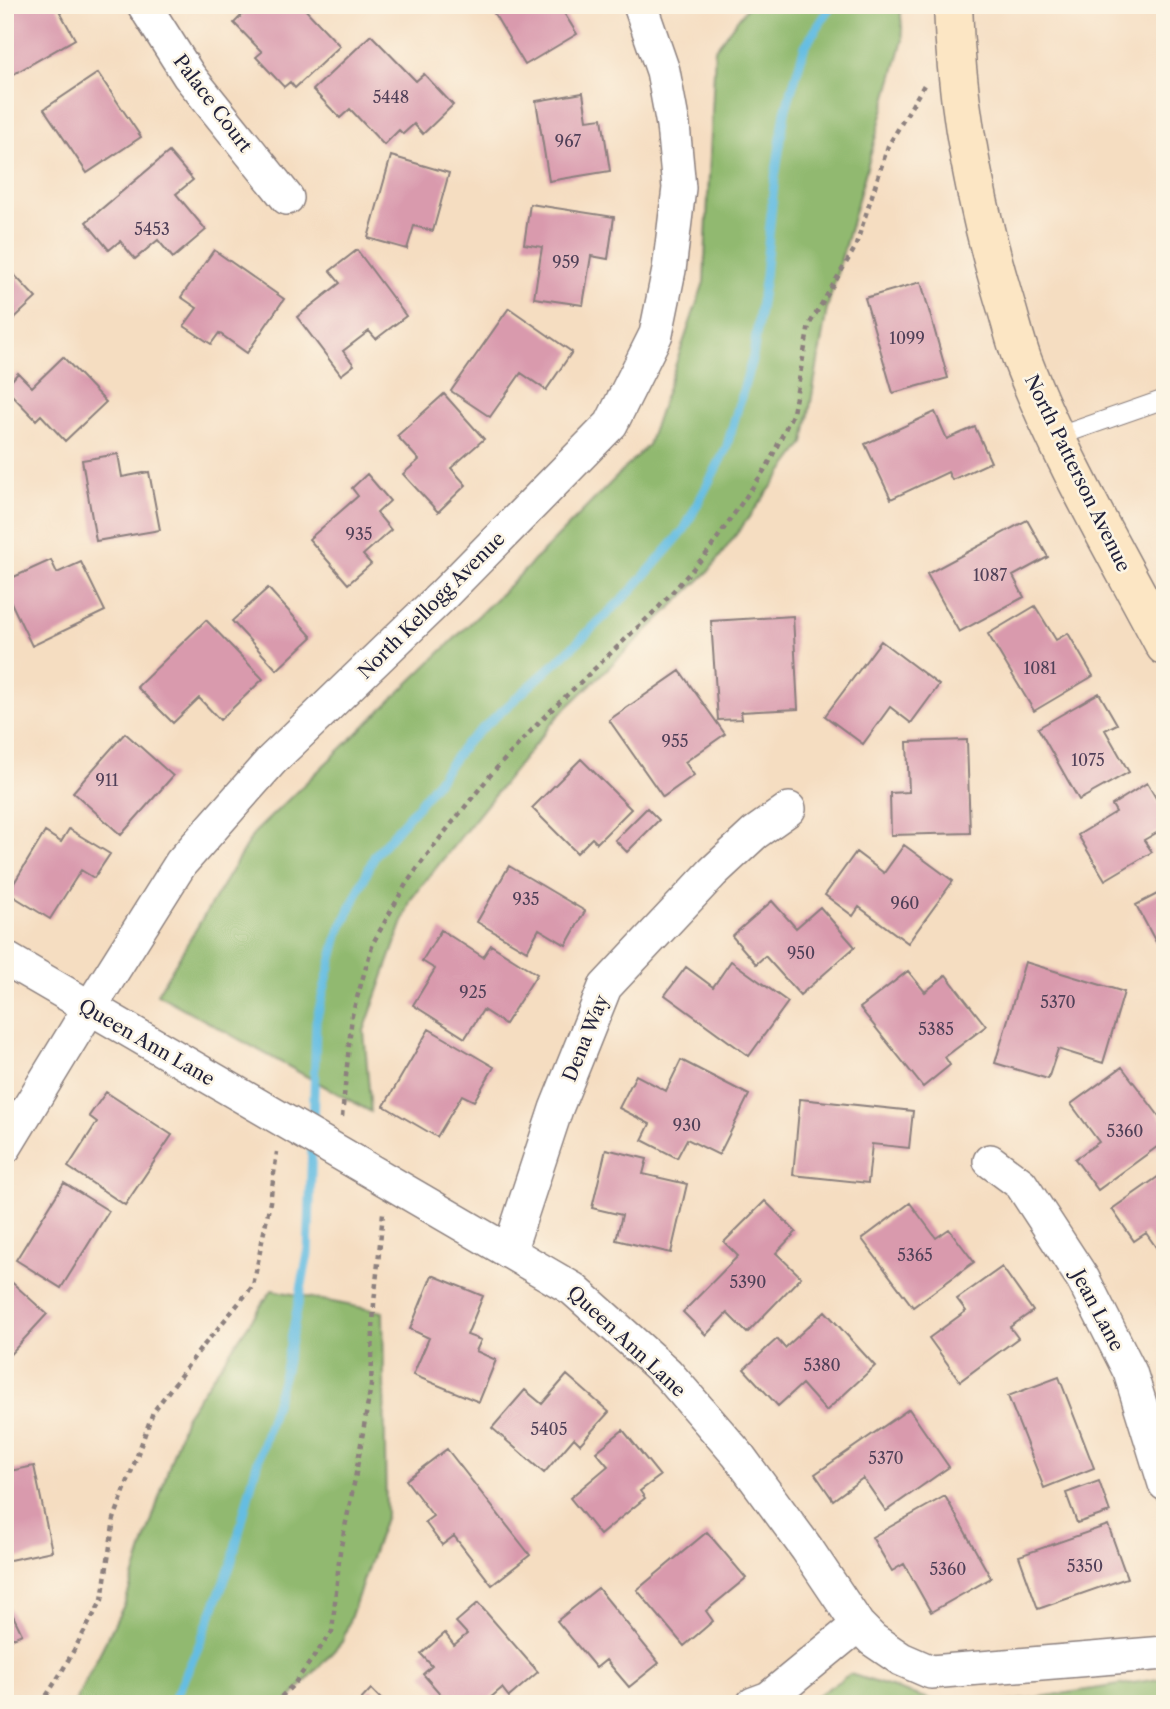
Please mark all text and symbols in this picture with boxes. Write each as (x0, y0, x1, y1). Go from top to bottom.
street label: Palace Court (168, 50, 257, 157)
house number: 5448 (373, 87, 409, 107)
house number: 967 (555, 131, 581, 151)
house number: 5453 (134, 219, 170, 239)
house number: 959 (552, 252, 580, 272)
house number: 1099 (889, 328, 925, 348)
street label: North Patterson Avenue (1020, 371, 1135, 576)
house number: 935 (346, 524, 372, 544)
street label: North Kellogg Avenue (353, 527, 510, 684)
house number: 1087 (973, 565, 1007, 585)
house number: 1081 (1023, 658, 1057, 678)
house number: 955 (662, 731, 688, 751)
house number: 1075 (1071, 750, 1105, 770)
house number: 911 (96, 770, 119, 790)
house number: 935 (513, 889, 539, 909)
house number: 960 (891, 893, 919, 913)
house number: 950 (787, 943, 815, 963)
house number: 925 (459, 982, 487, 1002)
street label: Dena Way (558, 991, 613, 1085)
house number: 5370 (1040, 992, 1076, 1012)
street label: Queen Ann Lane (75, 994, 219, 1091)
house number: 5385 (918, 1019, 954, 1039)
house number: 930 (673, 1115, 701, 1135)
house number: 5360 (1106, 1121, 1144, 1141)
house number: 5365 (897, 1245, 933, 1265)
street label: Jean Lane (1065, 1263, 1129, 1355)
house number: 5390 (729, 1272, 767, 1292)
street label: Queen Ann Lane (563, 1281, 690, 1402)
house number: 5380 (803, 1355, 841, 1375)
house number: 5405 (531, 1419, 567, 1439)
house number: 5370 (868, 1448, 904, 1468)
house number: 5350 (1067, 1556, 1103, 1576)
house number: 5360 (929, 1559, 967, 1579)

